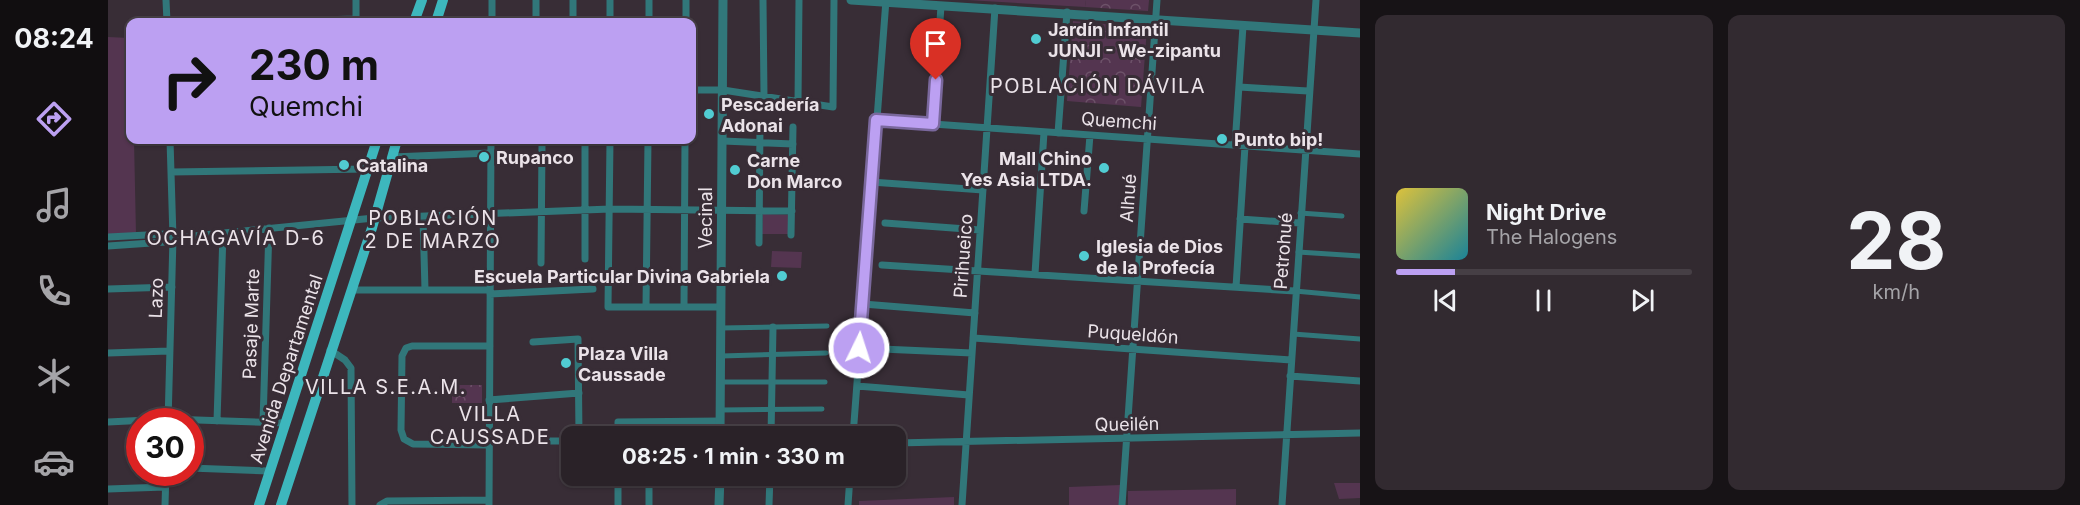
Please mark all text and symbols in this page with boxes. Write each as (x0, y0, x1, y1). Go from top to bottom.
pin (910, 18, 961, 80)
place label: Jardín Infantil JUNJI - We-zipantu (1048, 19, 1221, 61)
text: 08:24 (14, 22, 94, 55)
icon: arrive (919, 27, 952, 60)
marker: Jardín Infantil JUNJI - We-zipantu (1029, 32, 1043, 46)
text: 230 m (249, 39, 379, 90)
icon: right (150, 42, 228, 120)
district label: POBLACIÓN DÁVILA (990, 73, 1206, 98)
text: Quemchi (249, 90, 363, 123)
place label: Pescadería Adonai (721, 94, 819, 136)
icon: directions (33, 98, 75, 140)
marker: Pescadería Adonai (702, 107, 716, 121)
street label: Quemchi (1080, 108, 1158, 134)
place label: Punto bip! (1234, 129, 1323, 150)
marker: Punto bip! (1215, 132, 1229, 146)
place label: Rupanco (496, 147, 574, 168)
place label: Mall Chino Yes Asia LTDA. (961, 148, 1092, 190)
marker: Rupanco (477, 150, 491, 164)
place label: Carne Don Marco (747, 150, 842, 192)
place label: Catalina (356, 155, 428, 176)
marker: Catalina (337, 158, 351, 172)
marker: Mall Chino Yes Asia LTDA. (1097, 161, 1111, 175)
marker: Carne Don Marco (728, 163, 742, 177)
street label: Alhué (1116, 173, 1140, 223)
icon: music (33, 184, 75, 226)
street label: Vecinal (695, 187, 716, 249)
text: 28 (1846, 193, 1946, 288)
text: Night Drive (1486, 199, 1606, 225)
district label: POBLACIÓN 2 DE MARZO (365, 205, 501, 253)
street label: Petrohué (1270, 212, 1296, 290)
street label: Pirihueico (950, 213, 976, 299)
district label: OCHAGAVÍA D-6 (147, 225, 325, 250)
text: The Halogens (1486, 225, 1617, 249)
place label: Iglesia de Dios de la Profecía (1096, 236, 1223, 278)
marker: Iglesia de Dios de la Profecía (1077, 249, 1091, 263)
place label: Escuela Particular Divina Gabriela (474, 266, 770, 287)
street label: Pasaje Marte (239, 268, 263, 380)
marker: Escuela Particular Divina Gabriela (775, 269, 789, 283)
icon: phone (33, 270, 75, 312)
street label: Avenida Departamental (245, 272, 327, 466)
street label: Lazo (145, 277, 167, 319)
text: km/h (1872, 280, 1920, 304)
icon: previous (1429, 284, 1462, 317)
icon: pause (1527, 284, 1560, 317)
icon: next (1626, 284, 1659, 317)
position arrow (827, 316, 891, 380)
street label: Puqueldón (1087, 320, 1179, 348)
place label: Plaza Villa Caussade (578, 343, 669, 385)
icon: climate (33, 355, 75, 397)
marker: Plaza Villa Caussade (559, 356, 573, 370)
district label: VILLA S.E.A.M. (305, 375, 467, 399)
district label: VILLA CAUSSADE (430, 402, 550, 449)
speed limit sign: 30 (126, 408, 204, 486)
street label: Queilén (1094, 413, 1160, 435)
icon: car (33, 441, 75, 483)
text: 08:25 · 1 min · 330 m (622, 443, 845, 469)

